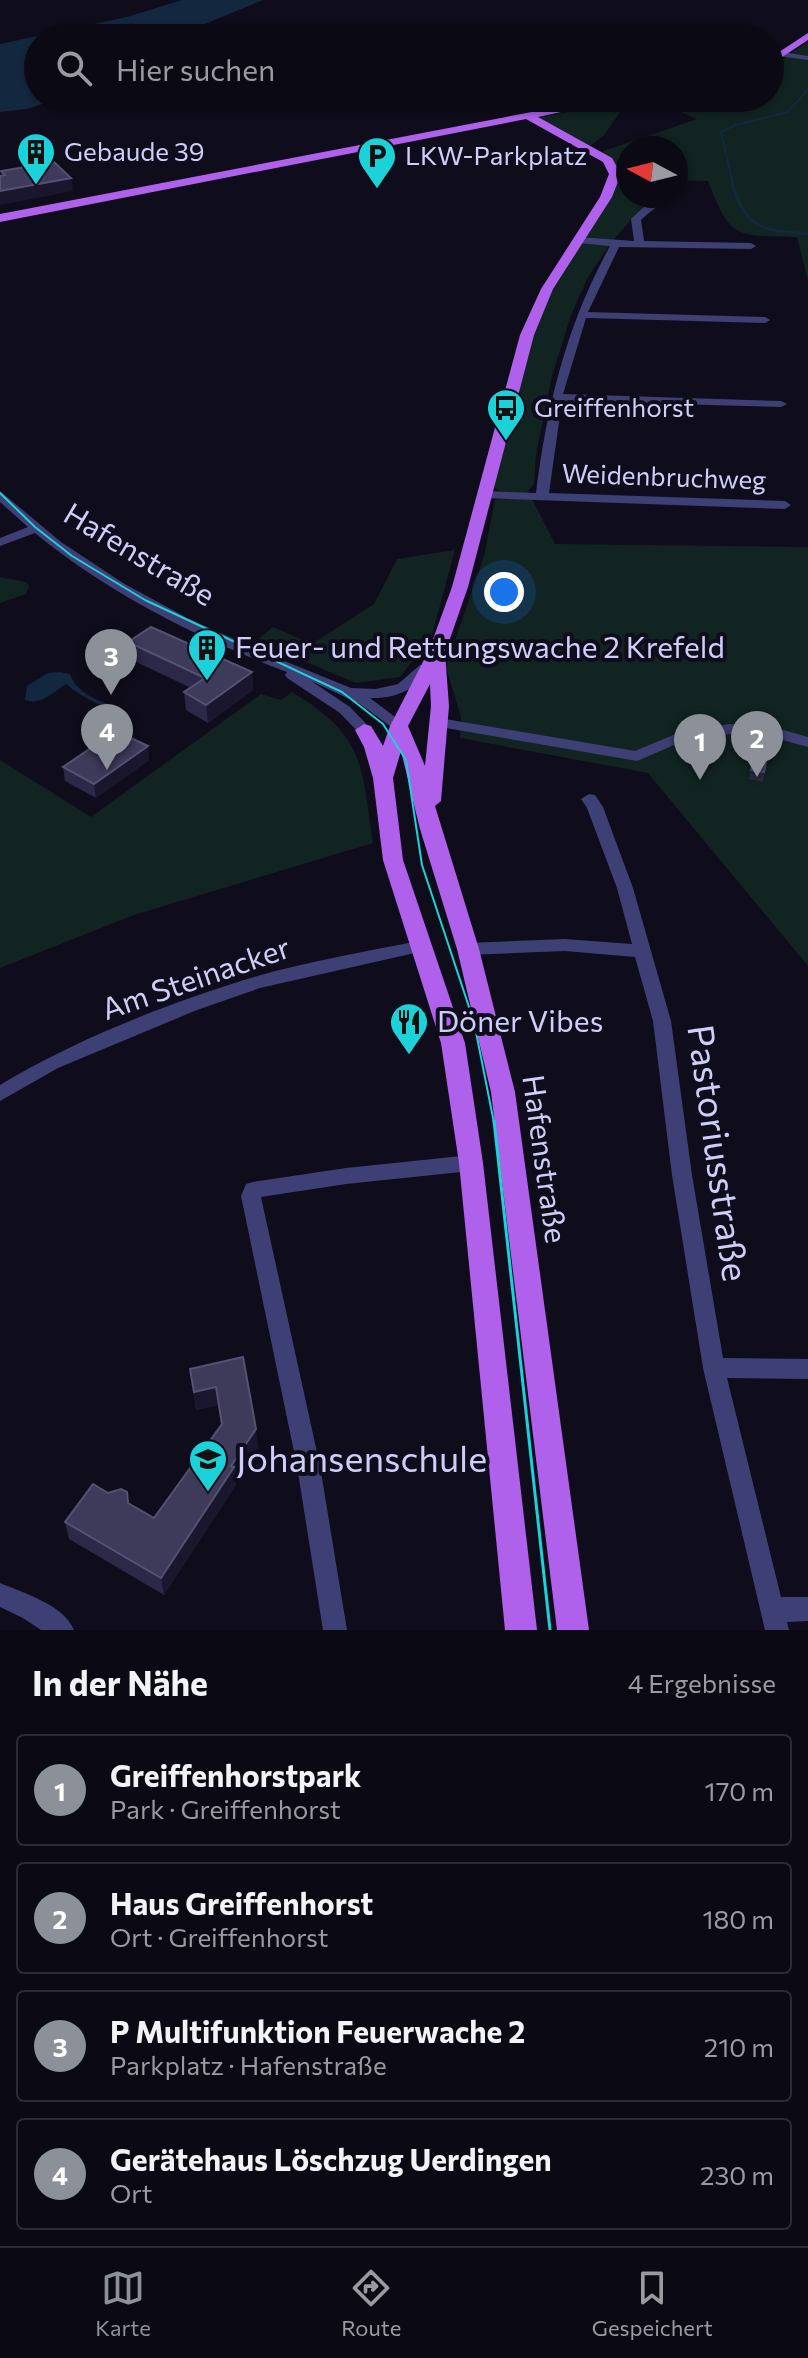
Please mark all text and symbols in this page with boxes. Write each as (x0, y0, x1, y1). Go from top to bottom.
search box (24, 24, 784, 112)
icon: search (52, 46, 96, 90)
text: Hier suchen (116, 50, 275, 87)
building icon: Gebaude 39 (15, 131, 57, 186)
place label: Gebaude 39 (64, 135, 205, 166)
parking icon: LKW-Parkplatz (356, 135, 398, 190)
north arrow (616, 136, 688, 208)
place label: LKW-Parkplatz (405, 139, 587, 170)
bus stop icon: Greiffenhorst (485, 387, 527, 442)
place label: Greiffenhorst (534, 391, 694, 422)
street label: Weidenbruchweg (561, 456, 767, 495)
street label: Hafenstraße (58, 493, 222, 612)
your location (484, 572, 524, 612)
building icon: Feuer- und Rettungswache 2 Krefeld (186, 627, 228, 682)
place label: Feuer- und Rettungswache 2 Krefeld (235, 627, 725, 664)
pin: 3 (85, 629, 137, 695)
pin: 4 (81, 704, 133, 770)
pin: 2 (731, 711, 783, 777)
pin: 1 (674, 714, 726, 780)
street label: Am Steinacker (96, 927, 294, 1026)
restaurant icon: Döner Vibes (388, 1001, 430, 1056)
place label: Döner Vibes (437, 1001, 603, 1038)
street label: Pastoriusstraße (680, 1022, 760, 1284)
street label: Hafenstraße (516, 1072, 577, 1245)
place label: Johansenschule (236, 1435, 487, 1479)
school or university icon: Johansenschule (187, 1438, 229, 1493)
text: In der Nähe (32, 1661, 208, 1703)
text: 4 Ergebnisse (628, 1667, 776, 1698)
text: Greiffenhorstpark (110, 1756, 361, 1793)
text: 1 (54, 1775, 66, 1806)
text: 170 m (705, 1775, 774, 1806)
text: Park · Greiffenhorst (110, 1793, 341, 1824)
text: Haus Greiffenhorst (110, 1884, 373, 1921)
text: 2 (53, 1903, 67, 1934)
text: 180 m (702, 1903, 774, 1934)
text: Ort · Greiffenhorst (110, 1921, 329, 1952)
text: P Multifunktion Feuerwache 2 (110, 2012, 525, 2049)
text: 3 (52, 2031, 68, 2062)
text: 210 m (704, 2031, 774, 2062)
text: Parkplatz · Hafenstraße (110, 2049, 387, 2080)
text: Gerätehaus Löschzug Uerdingen (110, 2140, 552, 2177)
text: 4 (52, 2159, 68, 2190)
text: 230 m (700, 2159, 774, 2190)
text: Ort (110, 2177, 152, 2208)
tab: Karte (95, 2266, 151, 2341)
tab: Route (341, 2266, 401, 2341)
tab: Gespeichert (592, 2266, 713, 2341)

